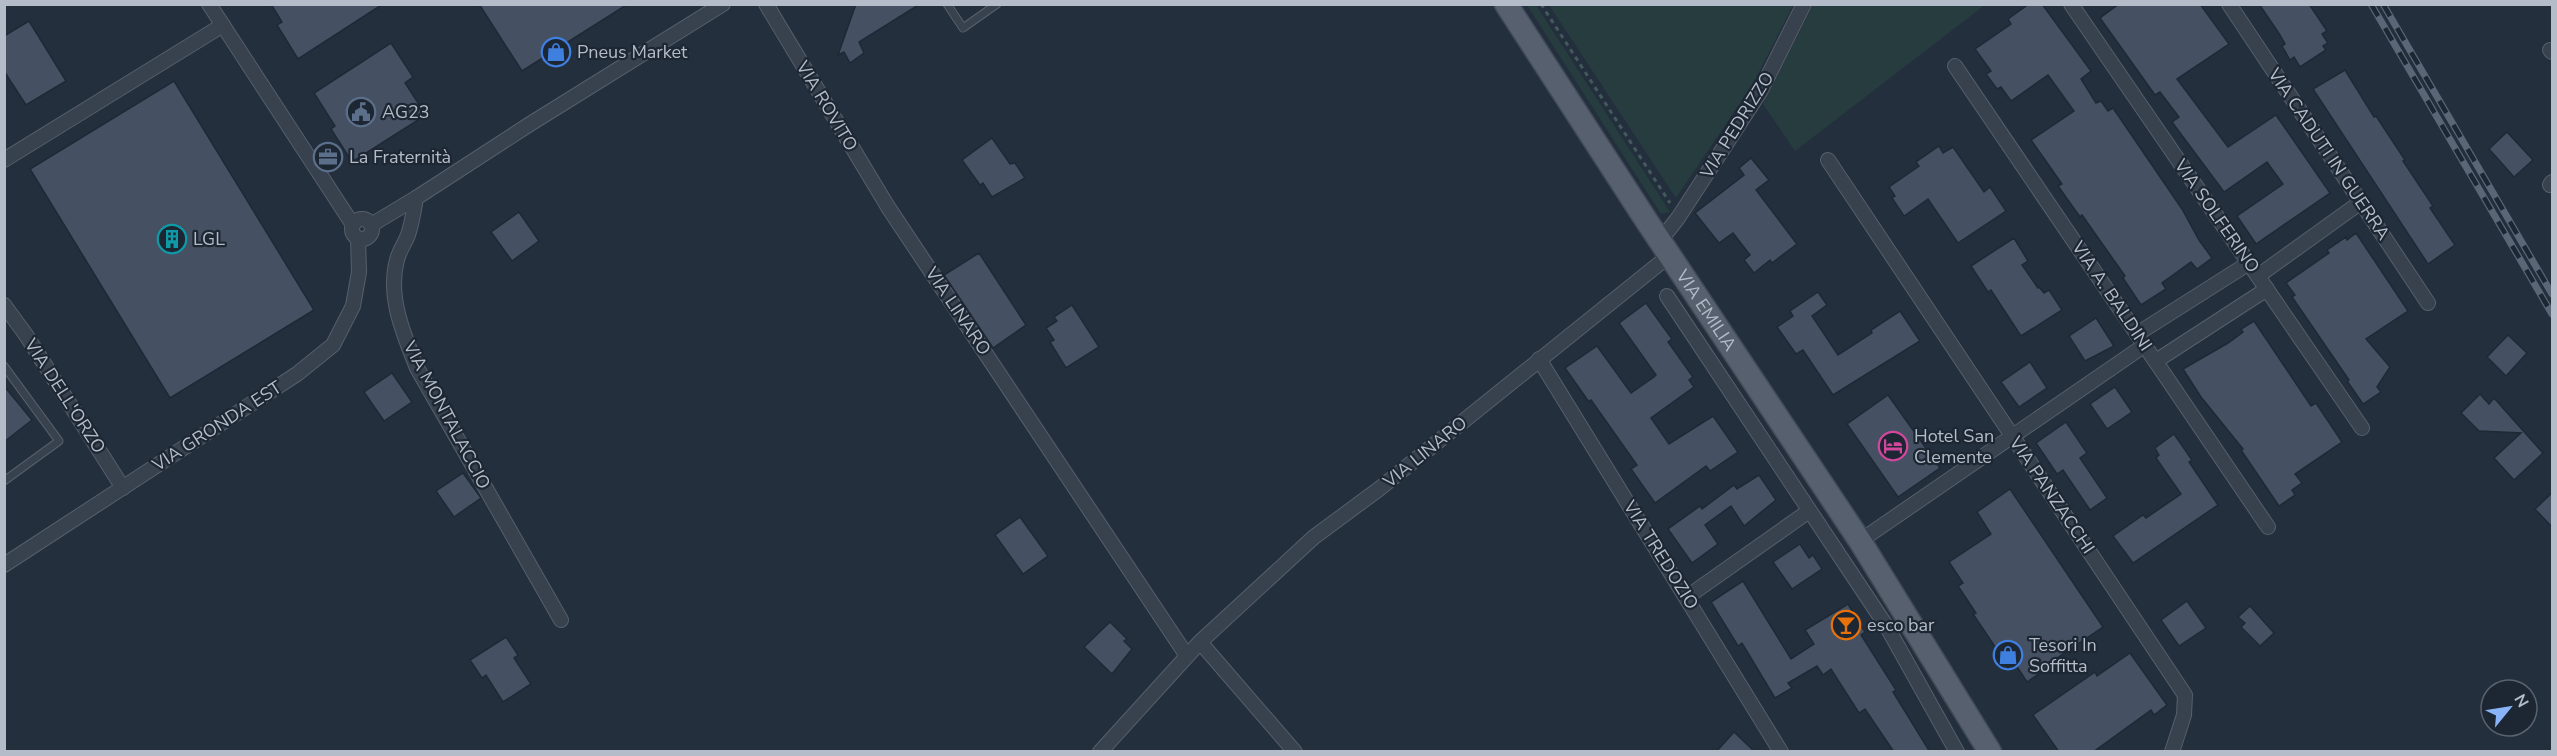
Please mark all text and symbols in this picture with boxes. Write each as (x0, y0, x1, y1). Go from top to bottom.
shop icon: Pneus Market (540, 36, 572, 68)
place label: Pneus Market (577, 40, 688, 64)
street label: VIA ROVITO (790, 56, 863, 156)
street label: VIA CADUTI IN GUERRA (2262, 63, 2396, 245)
street label: VIA PEDRIZZO (1694, 67, 1779, 184)
public building icon: AG23 (345, 96, 377, 128)
place label: AG23 (382, 100, 430, 124)
office icon: La Fraternità (312, 141, 344, 173)
place label: La Fraternità (349, 145, 451, 169)
street label: VIA SOLFERINO (2168, 154, 2265, 278)
building icon: LGL (156, 223, 188, 255)
place label: LGL (193, 227, 225, 251)
street label: VIA A. BALDINI (2066, 235, 2158, 356)
street label: VIA LINARO (919, 261, 996, 360)
street label: VIA EMILIA (1670, 264, 1742, 356)
street label: VIA DELL'ORZO (18, 333, 111, 458)
street label: VIA MONTALACCIO (397, 336, 496, 493)
street label: VIA GRONDA EST (147, 375, 286, 477)
street label: VIA LINARO (1377, 411, 1472, 494)
place label: Hotel San Clemente (1914, 424, 1994, 469)
hotel icon: Hotel San Clemente (1877, 430, 1909, 462)
street label: VIA PANZACCHI (2003, 431, 2100, 558)
street label: VIA TREDOZIO (1617, 495, 1704, 614)
bar icon: esco bar (1830, 609, 1862, 641)
place label: esco bar (1867, 613, 1935, 637)
place label: Tesori In Soffitta (2029, 633, 2097, 678)
shop icon: Tesori In Soffitta (1992, 639, 2024, 671)
north arrow (2479, 678, 2539, 738)
text: N (2509, 690, 2534, 712)

